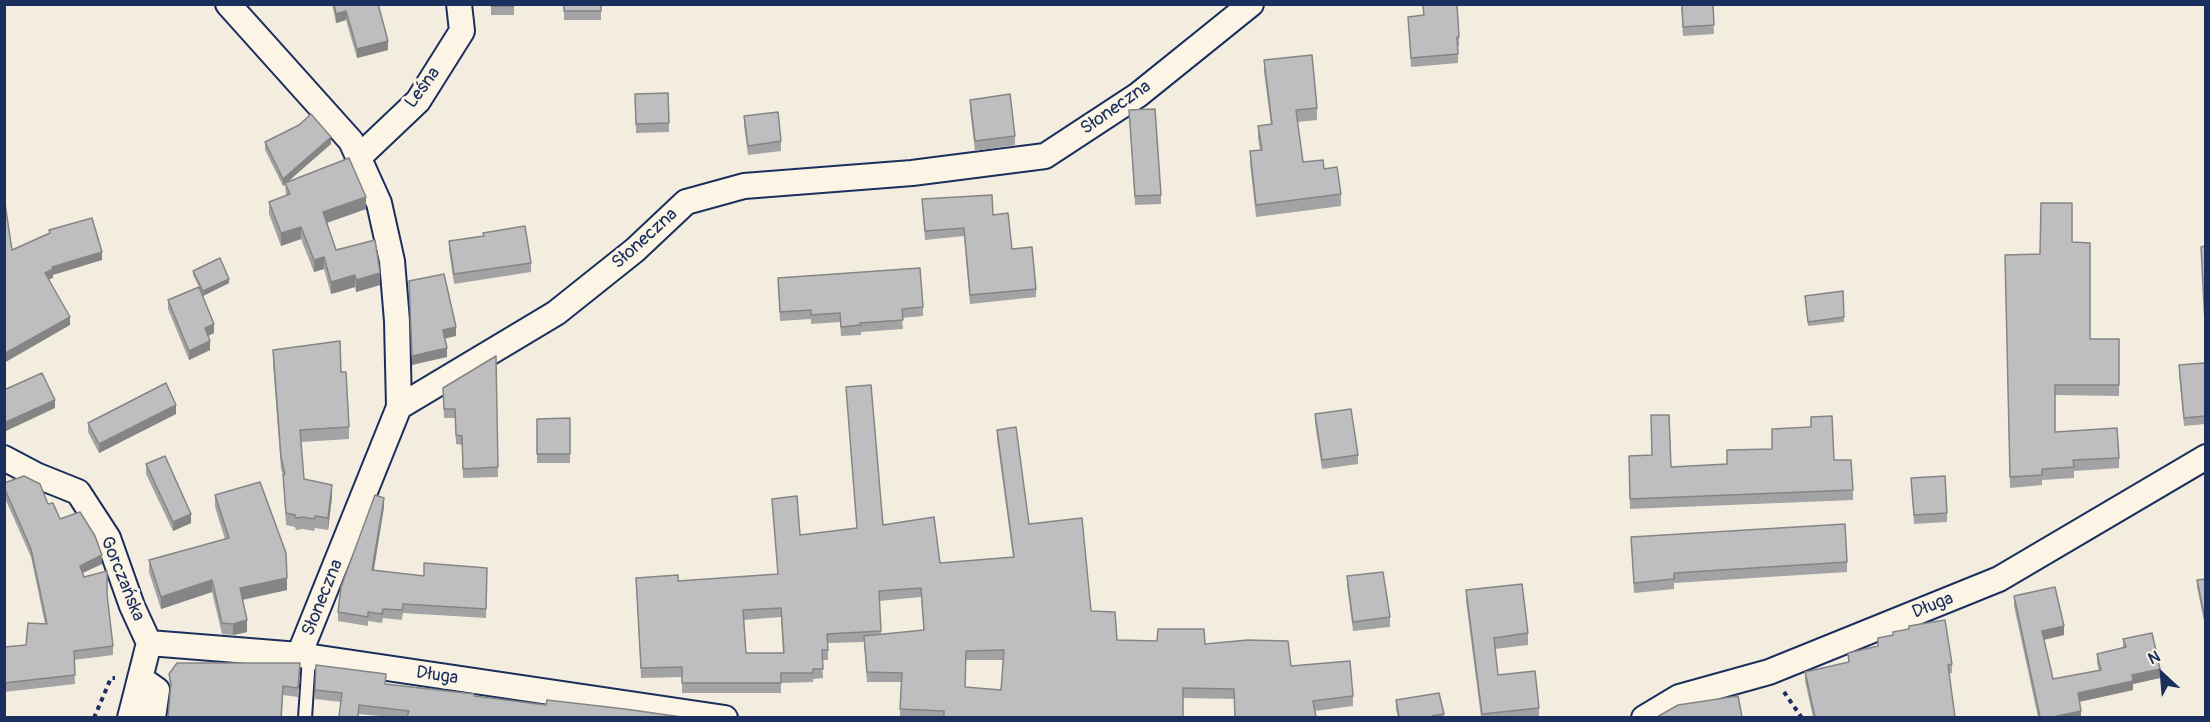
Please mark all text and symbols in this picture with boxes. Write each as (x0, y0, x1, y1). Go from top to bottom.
street label: Leśna (401, 63, 445, 113)
street label: Słoneczna (1077, 76, 1155, 140)
street label: Słoneczna (608, 204, 682, 274)
street label: Gorczańska (95, 534, 149, 624)
street label: Słoneczna (298, 557, 348, 639)
street label: Długa (1909, 588, 1957, 624)
north arrow (2132, 644, 2192, 704)
text: N (2145, 646, 2163, 669)
street label: Długa (415, 662, 459, 690)

